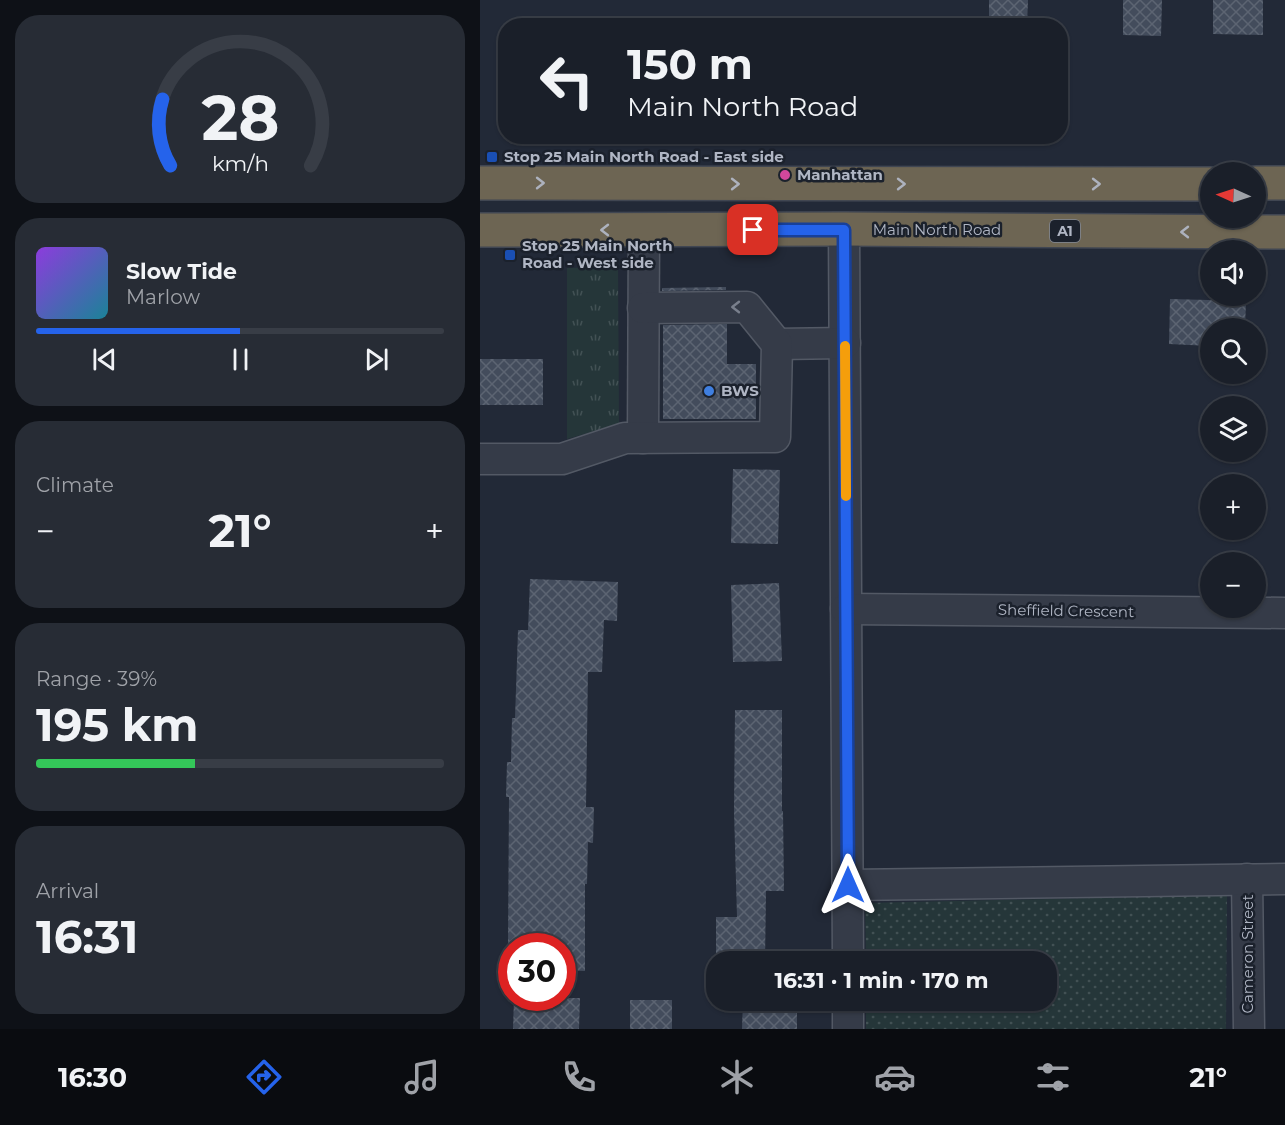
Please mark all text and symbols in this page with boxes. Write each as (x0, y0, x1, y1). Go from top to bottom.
text: 150 m (627, 38, 753, 90)
icon: left (528, 42, 606, 120)
text: 28 (201, 80, 279, 156)
text: Main North Road (627, 90, 858, 123)
place label: Stop 25 Main North Road - East side (504, 147, 784, 166)
text: km/h (211, 150, 269, 176)
marker: Stop 25 Main North Road - East side (485, 150, 499, 164)
north arrow (1200, 162, 1266, 228)
map controls (1200, 162, 1266, 618)
place label: Manhattan (797, 165, 883, 184)
marker: Manhattan (778, 168, 792, 182)
one-way arrow (536, 177, 545, 189)
one-way arrow (731, 178, 740, 190)
one-way arrow (897, 178, 906, 190)
one-way arrow (1092, 178, 1101, 190)
pin (727, 204, 778, 255)
icon: arrive (736, 213, 769, 246)
street label: Main North Road (873, 220, 1001, 239)
road number: A1 (1050, 220, 1080, 242)
one-way arrow (600, 224, 609, 236)
one-way arrow (1180, 226, 1189, 238)
place label: Stop 25 Main North Road - West side (522, 236, 673, 272)
button: sound (1200, 240, 1266, 306)
marker: Stop 25 Main North Road - West side (503, 248, 517, 262)
text: Slow Tide (126, 258, 237, 285)
text: Marlow (126, 285, 200, 309)
one-way arrow (731, 301, 740, 313)
button: search (1200, 318, 1266, 384)
icon: previous (88, 343, 121, 376)
icon: pause (224, 343, 257, 376)
icon: next (360, 343, 393, 376)
place label: BWS (721, 381, 759, 400)
marker: BWS (702, 384, 716, 398)
button: layers (1200, 396, 1266, 462)
text: Climate (36, 473, 114, 497)
button: + (1200, 474, 1266, 540)
text: 21° (208, 503, 272, 558)
text: − (36, 511, 55, 551)
text: + (425, 511, 444, 551)
button: − (1200, 552, 1266, 618)
street label: Sheffield Crescent (998, 600, 1134, 621)
text: Range · 39% (36, 667, 157, 691)
text: 195 km (36, 697, 198, 752)
position arrow (816, 853, 880, 917)
text: Arrival (36, 879, 99, 903)
street label: Cameron Street (1238, 895, 1257, 1014)
text: 16:31 (36, 909, 138, 964)
speed limit sign: 30 (498, 933, 576, 1011)
text: 16:31 · 1 min · 170 m (774, 967, 989, 994)
icon: directions (243, 1056, 285, 1098)
icon: music (401, 1056, 443, 1098)
icon: phone (558, 1056, 600, 1098)
icon: climate (716, 1056, 758, 1098)
icon: car (874, 1056, 916, 1098)
icon: filters (1032, 1056, 1074, 1098)
text: 16:30 (58, 1061, 127, 1094)
text: 21° (1189, 1061, 1227, 1094)

